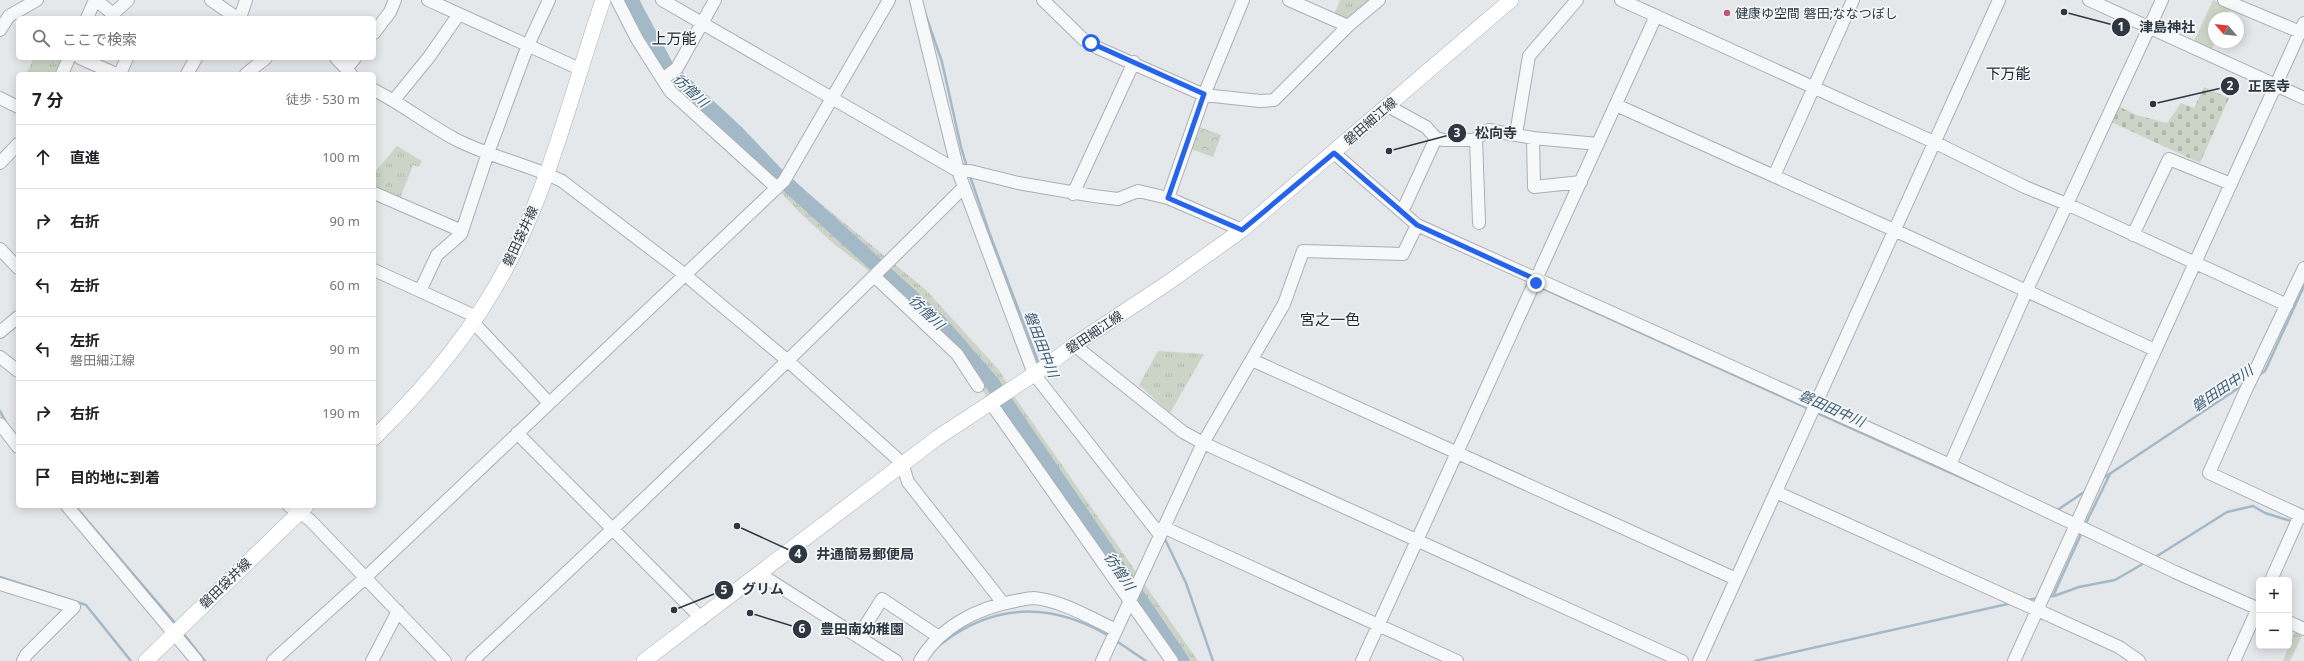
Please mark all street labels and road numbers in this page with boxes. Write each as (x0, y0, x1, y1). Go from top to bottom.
street label: 磐田細江線 (1340, 93, 1400, 149)
street label: 磐田袋井線 (498, 203, 542, 269)
street label: 磐田細江線 (1062, 306, 1126, 358)
street label: 磐田袋井線 (195, 554, 255, 612)

